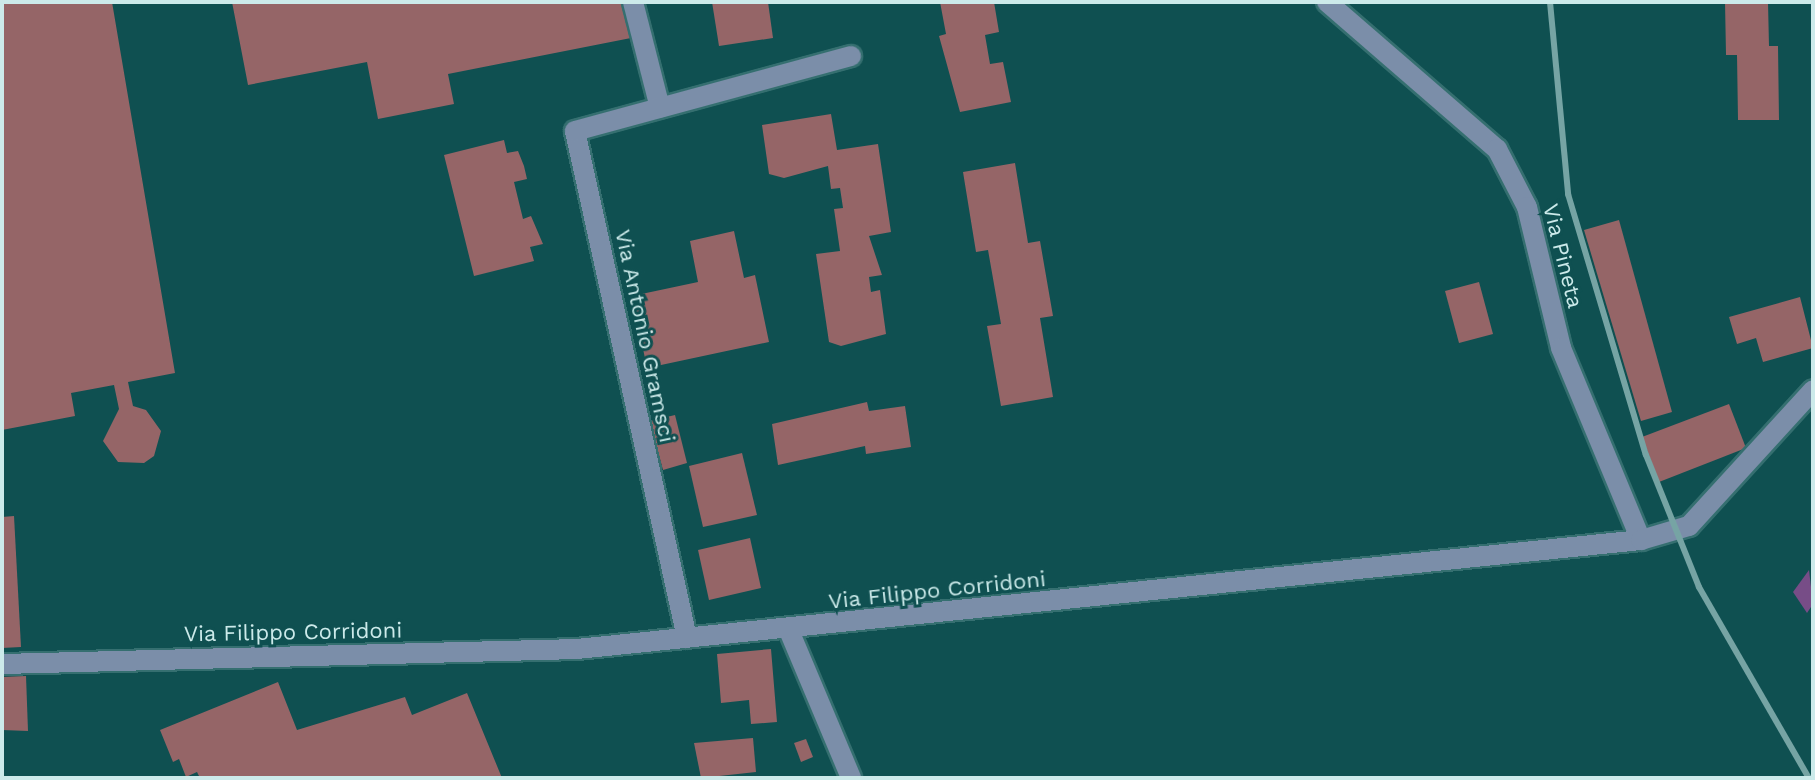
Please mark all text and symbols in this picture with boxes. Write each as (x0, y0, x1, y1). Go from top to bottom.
street label: Via Pineta (1537, 201, 1589, 311)
street label: Via Antonio Gramsci (609, 226, 681, 446)
street label: Via Filippo Corridoni (827, 565, 1047, 615)
street label: Via Filippo Corridoni (183, 617, 403, 647)

